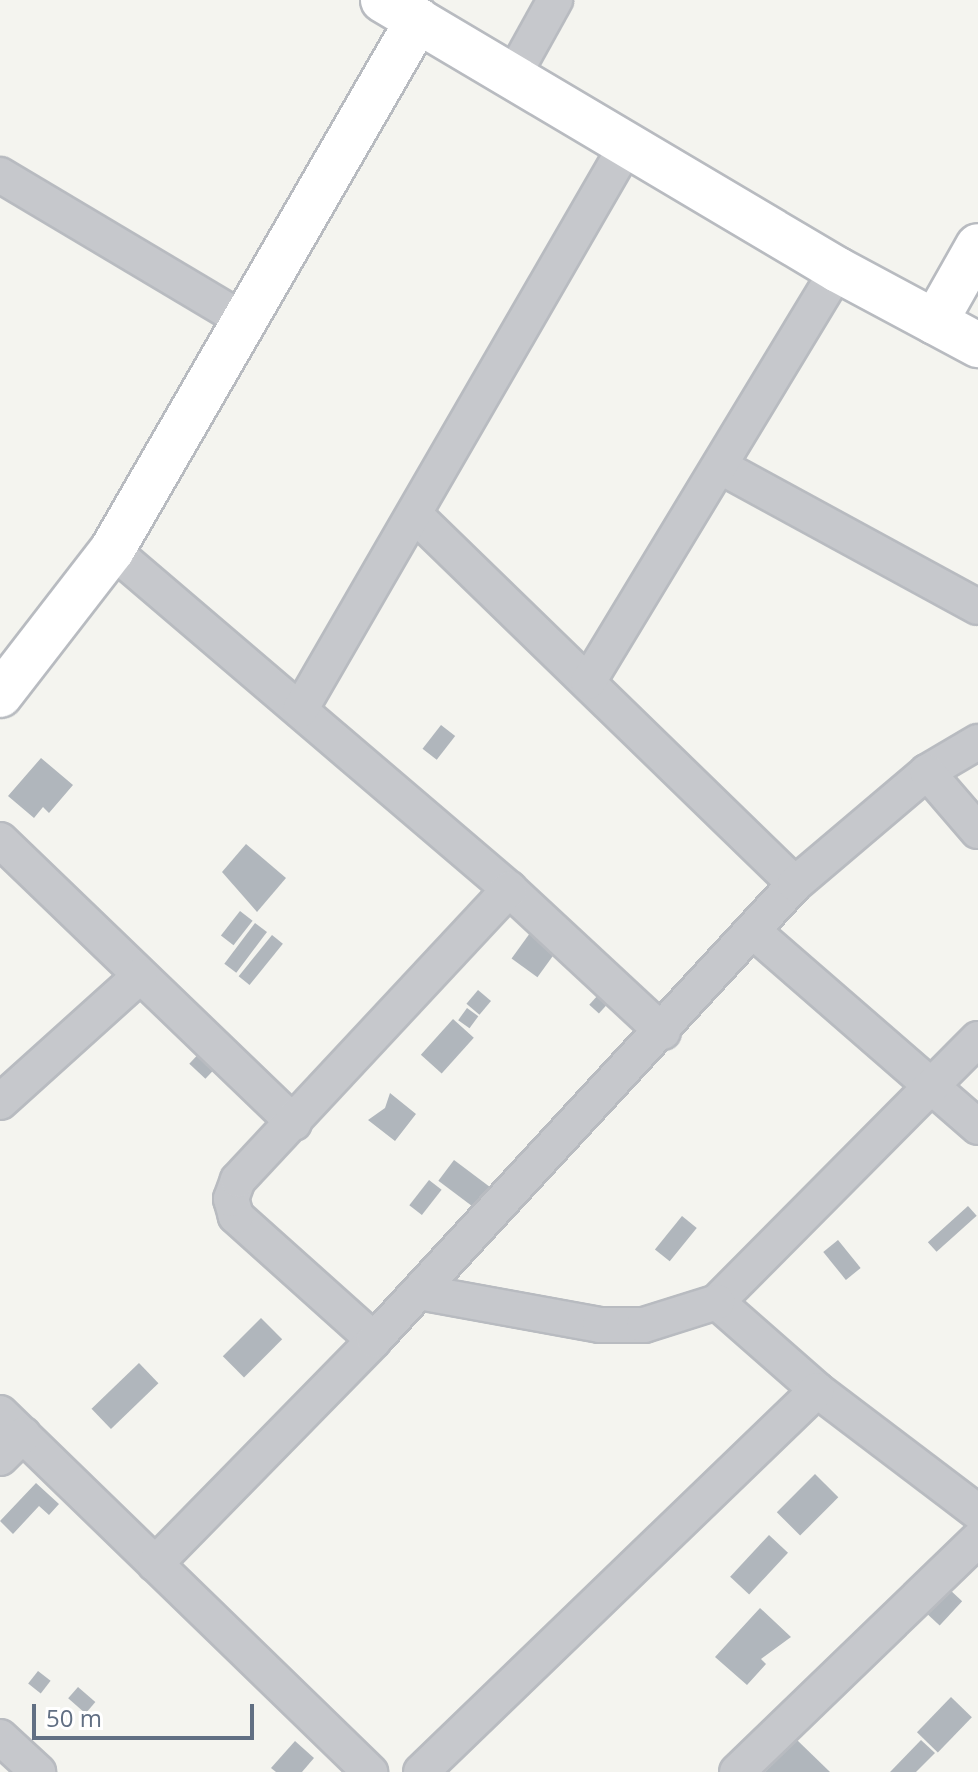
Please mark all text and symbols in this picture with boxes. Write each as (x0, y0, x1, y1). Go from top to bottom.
scale bar (36, 1688, 258, 1738)
text: 50 m (46, 1701, 102, 1734)

